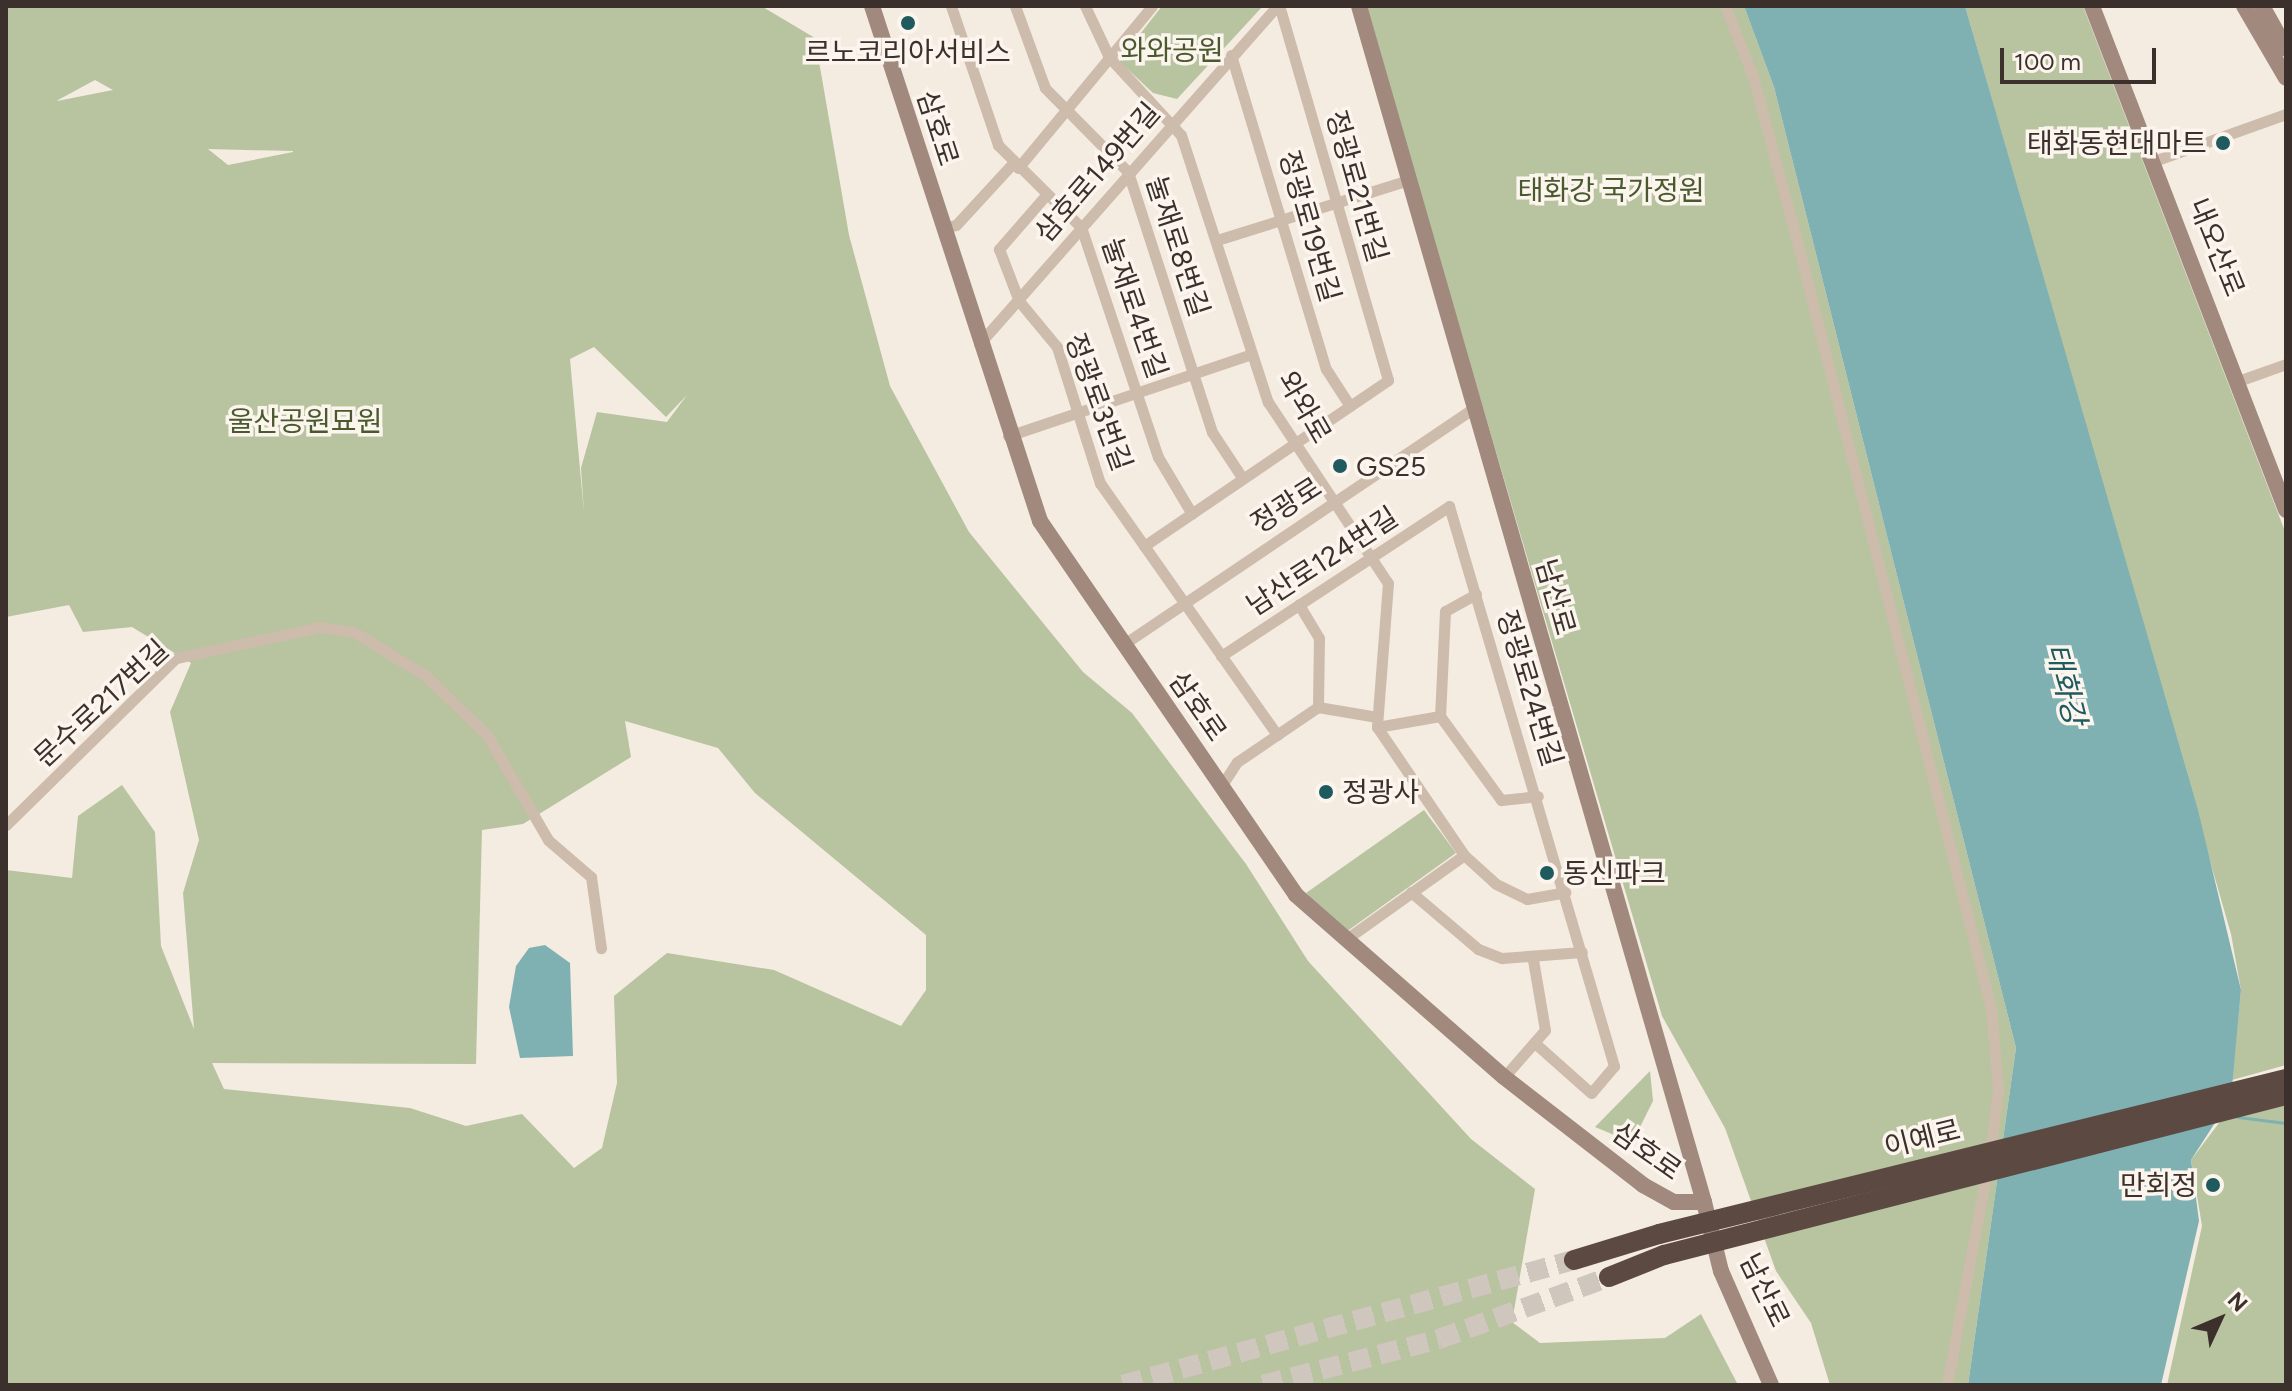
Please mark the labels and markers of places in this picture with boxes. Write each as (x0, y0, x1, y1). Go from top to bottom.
marker: 르노코리아서비스 (899, 14, 917, 32)
place label: 르노코리아서비스 (805, 35, 1011, 69)
place label: 태화동현대마트 (2027, 126, 2207, 160)
marker: 태화동현대마트 (2214, 134, 2232, 152)
place label: GS25 (1356, 449, 1426, 483)
marker: GS25 (1331, 457, 1349, 475)
place label: 정광사 (1342, 775, 1419, 809)
marker: 정광사 (1317, 783, 1335, 801)
place label: 동신파크 (1563, 856, 1666, 890)
marker: 동신파크 (1538, 864, 1556, 882)
place label: 만회정 (2120, 1168, 2197, 1202)
marker: 만회정 (2204, 1176, 2222, 1194)

